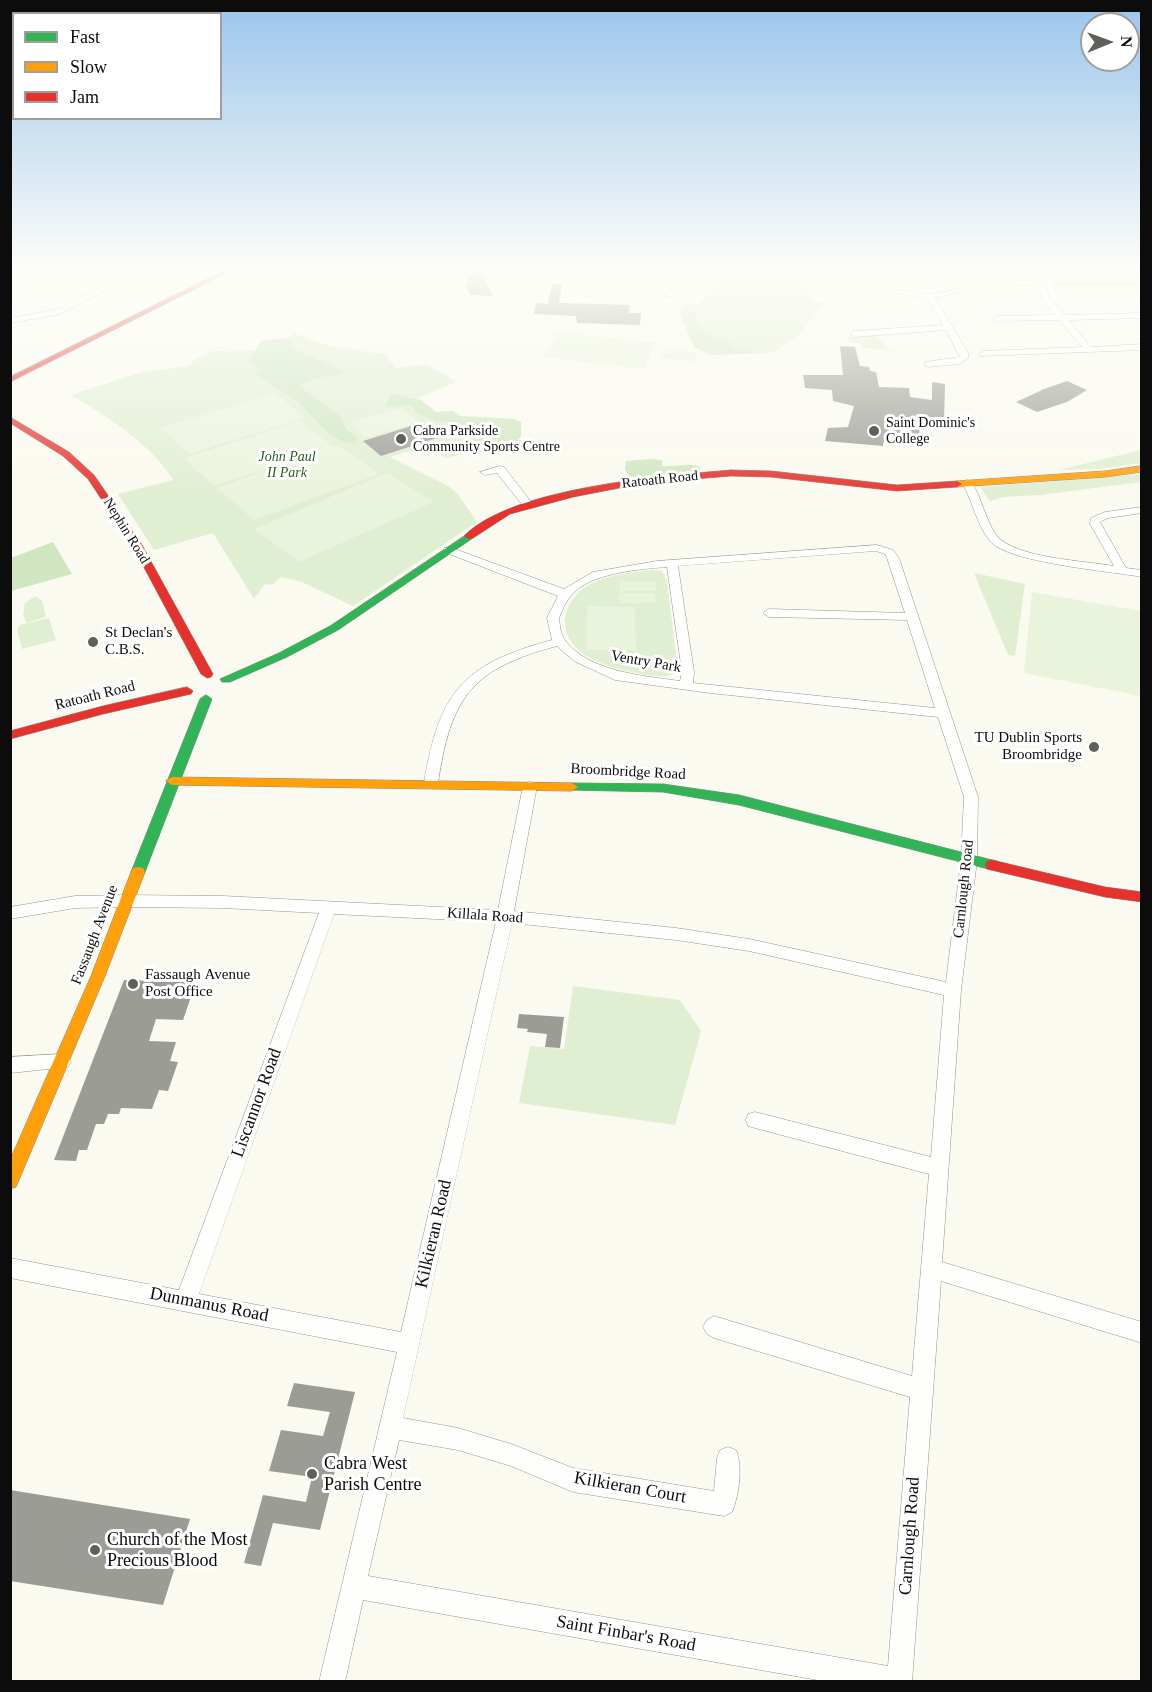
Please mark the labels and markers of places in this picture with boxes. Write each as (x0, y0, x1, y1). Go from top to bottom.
place label: Saint Dominic's College (886, 415, 975, 448)
place label: Cabra Parkside Community Sports Centre (413, 423, 560, 455)
marker: Saint Dominic's College (867, 424, 881, 438)
marker: Cabra Parkside Community Sports Centre (394, 432, 408, 446)
place label: St Declan's C.B.S. (105, 624, 172, 659)
marker: St Declan's C.B.S. (86, 635, 100, 649)
place label: TU Dublin Sports Broombridge (974, 729, 1082, 764)
marker: TU Dublin Sports Broombridge (1087, 740, 1101, 754)
place label: Fassaugh Avenue Post Office (145, 966, 250, 1001)
marker: Fassaugh Avenue Post Office (126, 977, 140, 991)
place label: Cabra West Parish Centre (324, 1453, 421, 1496)
marker: Cabra West Parish Centre (305, 1467, 319, 1481)
place label: Church of the Most Precious Blood (107, 1529, 247, 1572)
marker: Church of the Most Precious Blood (88, 1543, 102, 1557)

